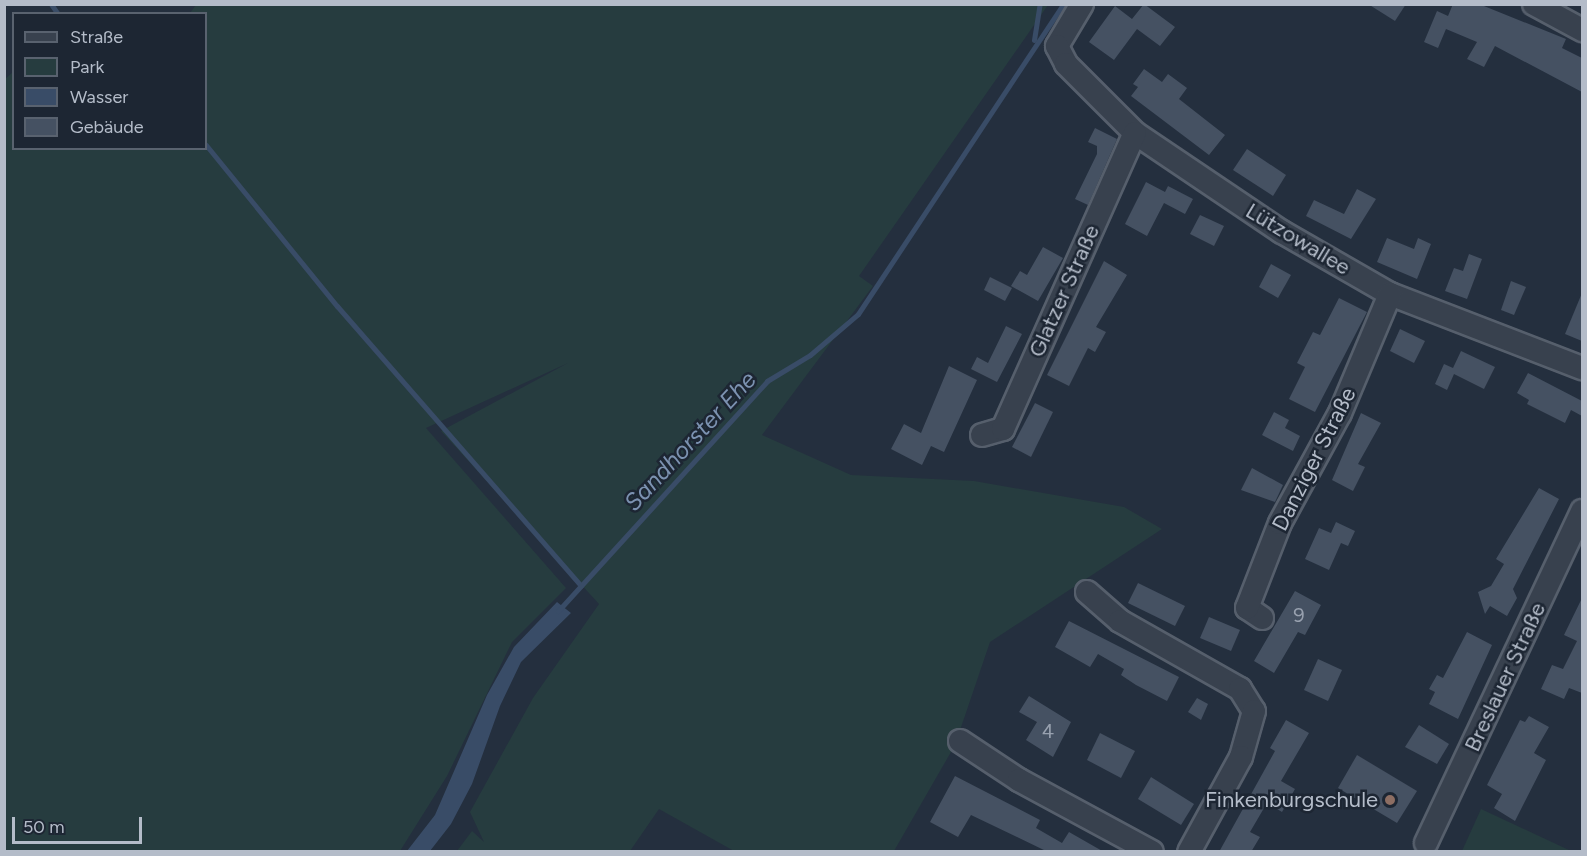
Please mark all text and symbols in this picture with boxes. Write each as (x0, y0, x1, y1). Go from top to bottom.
legend (12, 12, 207, 150)
text: Straße (70, 26, 123, 48)
text: Park (70, 56, 104, 78)
text: Wasser (70, 86, 128, 108)
text: Gebäude (70, 116, 144, 138)
street label: Lützowallee (1241, 198, 1355, 280)
street label: Glatzer Straße (1023, 221, 1105, 361)
water label: Sandhorster Ehe (618, 365, 762, 517)
street label: Danziger Straße (1267, 383, 1361, 535)
street label: Breslauer Straße (1459, 598, 1551, 756)
house number: 9 (1293, 603, 1305, 627)
house number: 4 (1042, 719, 1054, 743)
place label: Finkenburgschule (1205, 787, 1378, 813)
marker: Finkenburgschule (1383, 793, 1397, 807)
scale bar (15, 805, 146, 843)
text: 50 m (23, 816, 65, 838)

